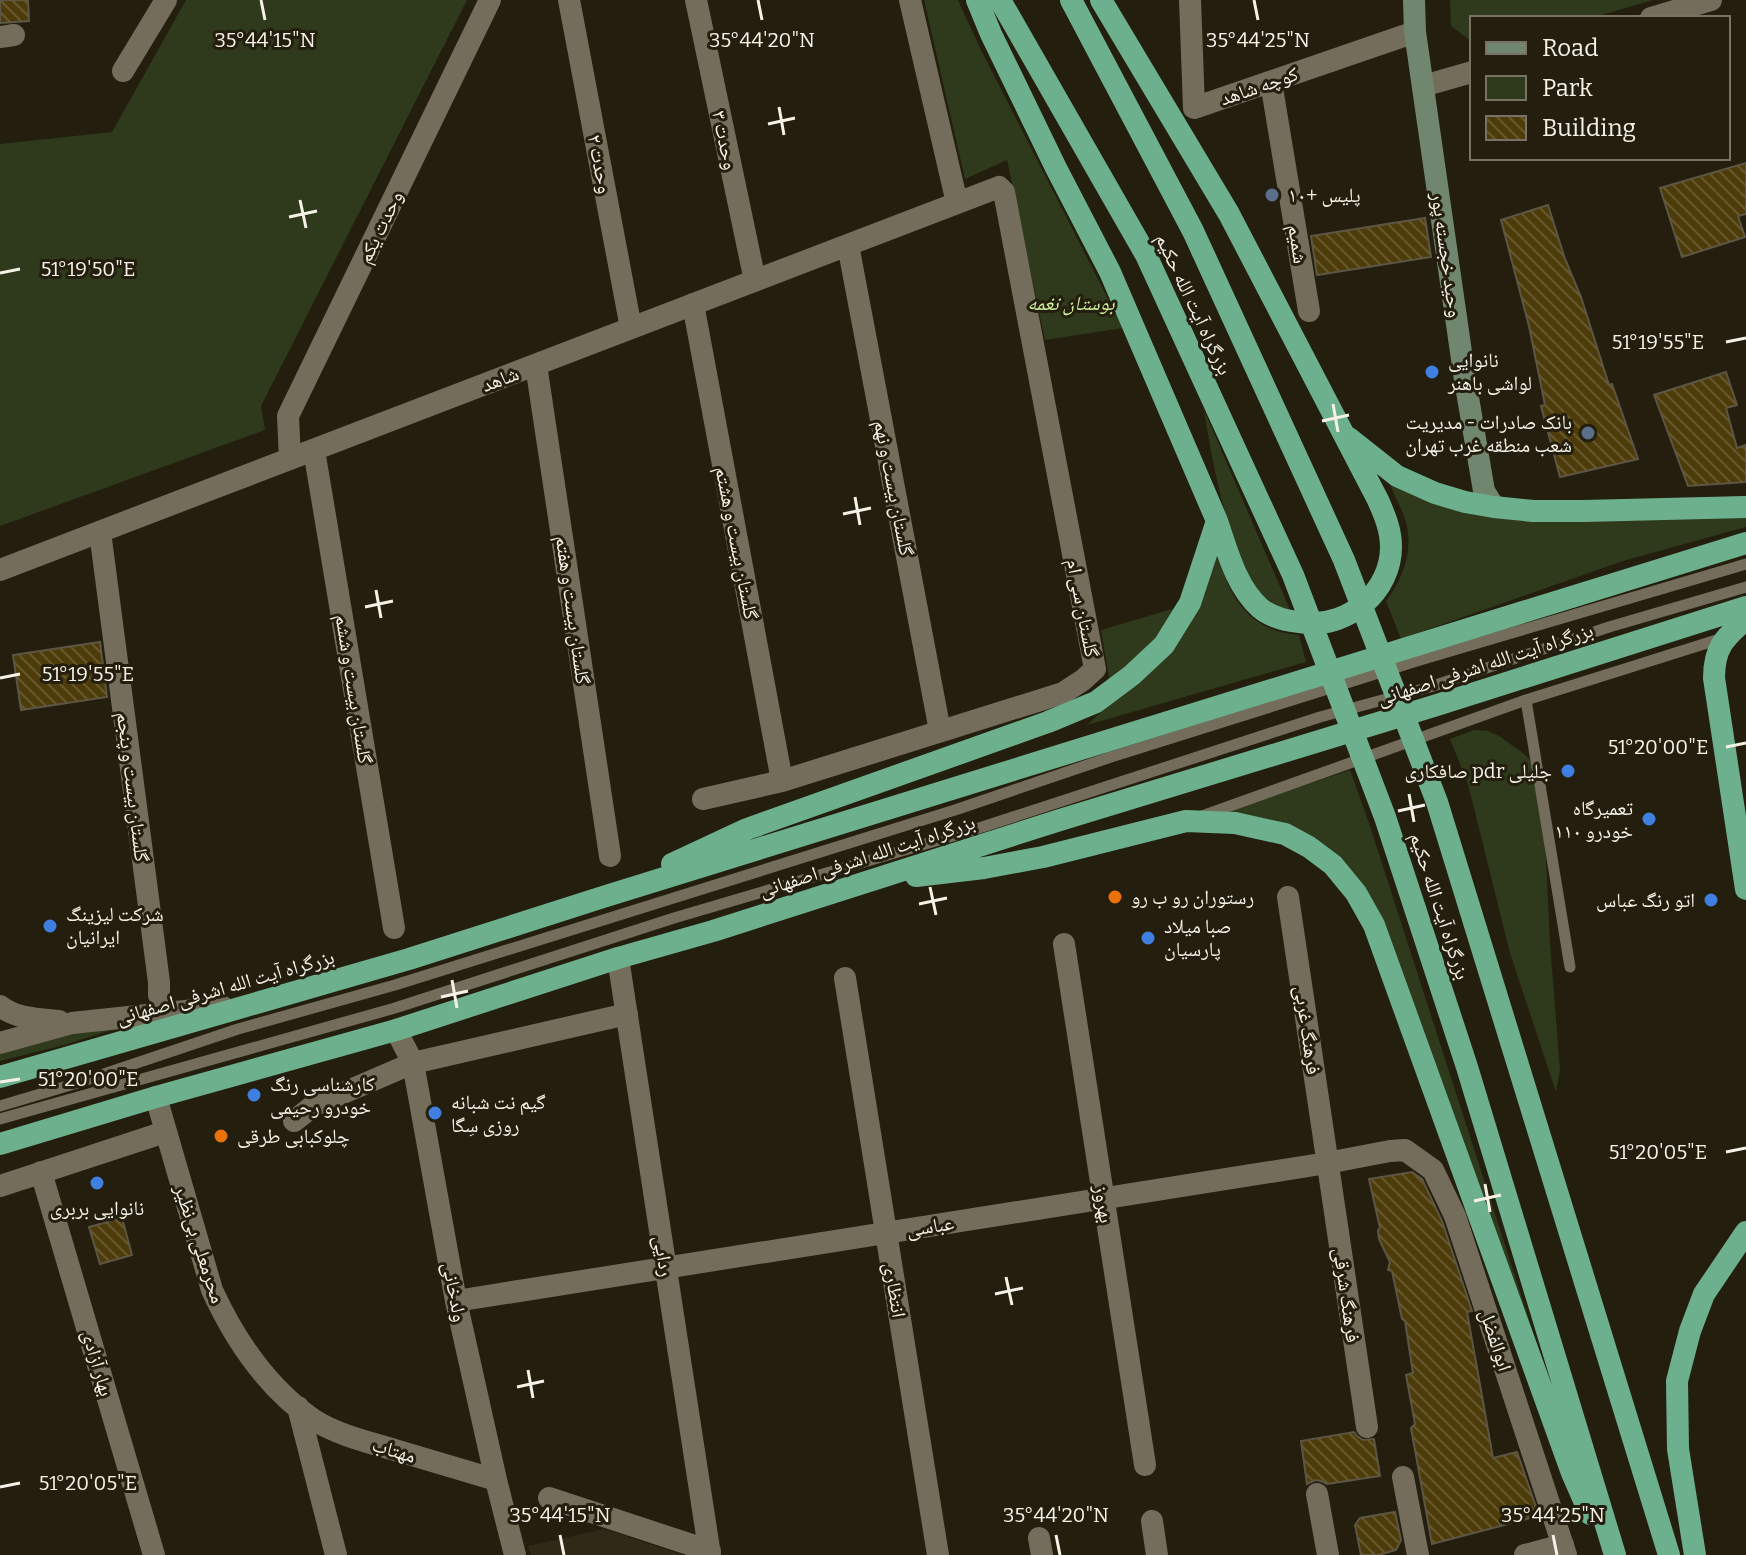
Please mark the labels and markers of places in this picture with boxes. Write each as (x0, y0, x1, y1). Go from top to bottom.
place label: پلیس +۱۰ (1288, 183, 1361, 207)
marker: پلیس +۱۰ (1263, 186, 1281, 204)
place label: نانوایی لواشی باهنر (1447, 348, 1532, 395)
marker: نانوایی لواشی باهنر (1423, 363, 1441, 381)
place label: بانک صادرات - مدیریت شعب منطقه غرب تهران (1405, 410, 1572, 457)
marker: بانک صادرات - مدیریت شعب منطقه غرب تهران (1579, 424, 1597, 442)
place label: صافکاری pdr جلیلی (1404, 759, 1552, 783)
marker: صافکاری pdr جلیلی (1559, 762, 1577, 780)
place label: تعمیرگاه خودرو ۱۱۰ (1555, 796, 1633, 843)
marker: تعمیرگاه خودرو ۱۱۰ (1640, 810, 1658, 828)
place label: رستوران رو ب رو (1131, 885, 1254, 909)
marker: رستوران رو ب رو (1106, 888, 1124, 906)
place label: اتو رنگ عباس (1596, 888, 1695, 912)
marker: اتو رنگ عباس (1702, 891, 1720, 909)
place label: شرکت لیزینگ ایرانیان (66, 902, 164, 949)
place label: صبا میلاد پارسیان (1164, 914, 1231, 961)
marker: شرکت لیزینگ ایرانیان (41, 917, 59, 935)
marker: صبا میلاد پارسیان (1139, 929, 1157, 947)
place label: کارشناسی رنگ خودرو رحیمی (270, 1072, 375, 1119)
marker: کارشناسی رنگ خودرو رحیمی (245, 1086, 263, 1104)
place label: گیم نت شبانه روزی سِگا (451, 1090, 546, 1137)
marker: گیم نت شبانه روزی سِگا (426, 1104, 444, 1122)
place label: چلوکبابی طرقی (237, 1124, 350, 1148)
marker: چلوکبابی طرقی (212, 1127, 230, 1145)
marker: نانوایی بربری (88, 1174, 106, 1192)
place label: نانوایی بربری (50, 1196, 144, 1220)

